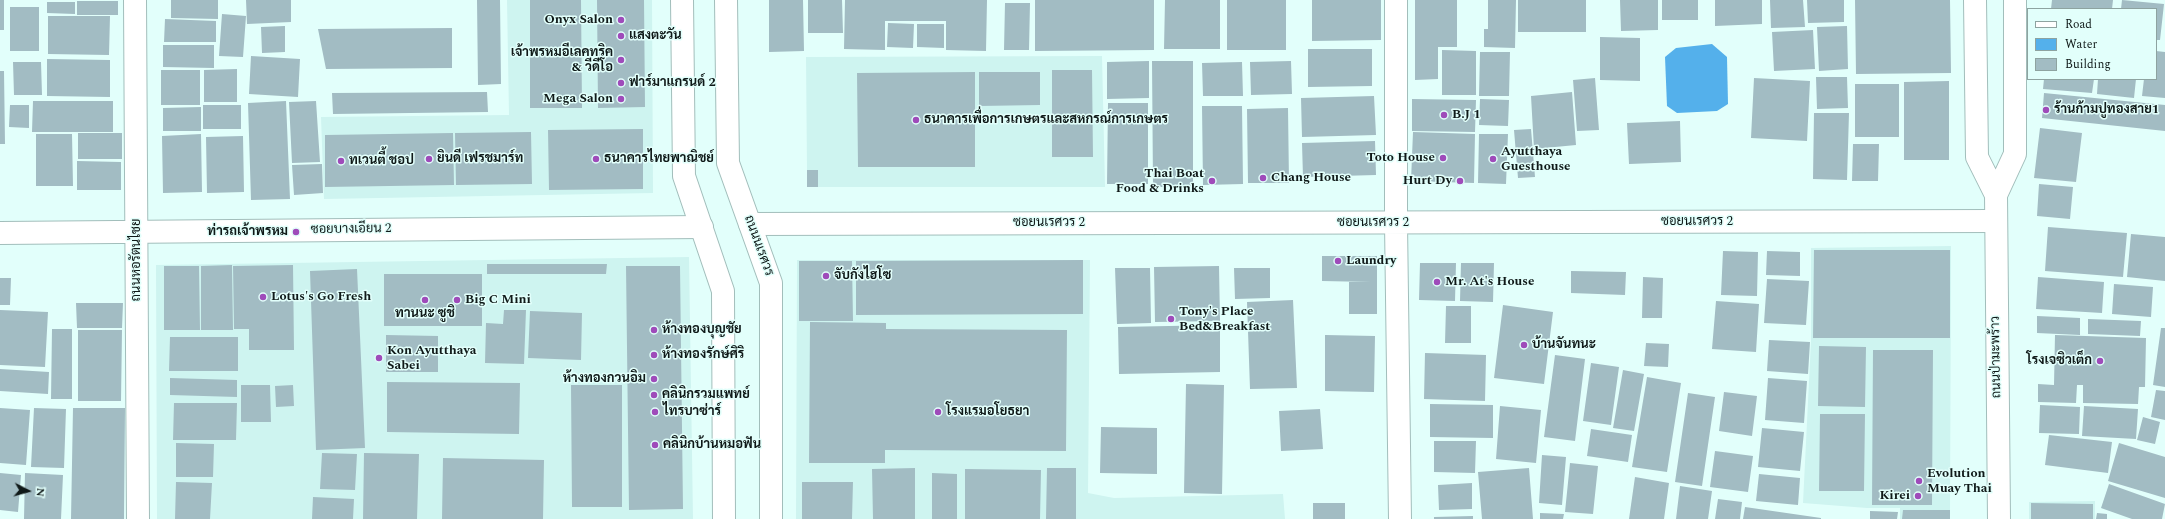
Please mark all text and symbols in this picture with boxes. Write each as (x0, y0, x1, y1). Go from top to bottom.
legend (2027, 8, 2157, 80)
place label: Onyx Salon (545, 12, 613, 28)
marker: Onyx Salon (616, 15, 626, 25)
text: Road (2065, 15, 2092, 34)
place label: แสงตะวัน (629, 28, 682, 44)
marker: แสงตะวัน (616, 31, 626, 41)
text: Water (2065, 35, 2097, 54)
place label: เจ้าพรหมอีเลคทริค & วีดีโอ (511, 45, 613, 76)
marker: เจ้าพรหมอีเลคทริค & วีดีโอ (616, 55, 626, 65)
text: Building (2065, 55, 2111, 74)
place label: ฟาร์มาแกรนด์ 2 (629, 75, 716, 91)
marker: ฟาร์มาแกรนด์ 2 (616, 78, 626, 88)
place label: Mega Salon (543, 91, 613, 107)
marker: Mega Salon (616, 94, 626, 104)
place label: ร้านก้ามปูทองสาย1 (2054, 102, 2159, 118)
marker: ร้านก้ามปูทองสาย1 (2041, 105, 2051, 115)
place label: B.J 1 (1452, 107, 1481, 123)
marker: B.J 1 (1439, 110, 1449, 120)
place label: ธนาคารเพื่อการเกษตรและสหกรณ์การเกษตร (924, 112, 1168, 128)
marker: ธนาคารเพื่อการเกษตรและสหกรณ์การเกษตร (911, 115, 921, 125)
place label: Ayutthaya Guesthouse (1501, 144, 1571, 175)
place label: Toto House (1366, 150, 1435, 166)
place label: ยินดี เฟรชมาร์ท (437, 151, 523, 167)
place label: ธนาคารไทยพาณิชย์ (604, 151, 714, 167)
place label: ทเวนตี้ ชอป (349, 153, 414, 169)
marker: Toto House (1438, 153, 1448, 163)
marker: ยินดี เฟรชมาร์ท (424, 154, 434, 164)
marker: ธนาคารไทยพาณิชย์ (591, 154, 601, 164)
marker: Ayutthaya Guesthouse (1488, 154, 1498, 164)
marker: ทเวนตี้ ชอป (336, 156, 346, 166)
place label: Thai Boat Food & Drinks (1116, 166, 1204, 197)
place label: Chang House (1271, 170, 1351, 186)
marker: Chang House (1258, 173, 1268, 183)
place label: Hurt Dy (1403, 173, 1452, 189)
marker: Thai Boat Food & Drinks (1207, 176, 1217, 186)
marker: Hurt Dy (1455, 176, 1465, 186)
street label: ถนนนเรศวร (740, 214, 776, 278)
street label: ซอยนเรศวร 2 (1661, 214, 1733, 230)
street label: ซอยนเรศวร 2 (1013, 215, 1085, 231)
street label: ซอยนเรศวร 2 (1337, 215, 1409, 231)
street label: ถนนหอรัตนไชย (129, 219, 145, 301)
street label: ซอยบางเอียน 2 (310, 221, 392, 239)
place label: ท่ารถเจ้าพรหม (207, 224, 288, 240)
marker: ท่ารถเจ้าพรหม (291, 227, 301, 237)
place label: Laundry (1346, 253, 1396, 269)
marker: Laundry (1333, 256, 1343, 266)
place label: จับกังไฮโซ (834, 268, 891, 284)
marker: จับกังไฮโซ (821, 271, 831, 281)
place label: Mr. At's House (1445, 274, 1534, 290)
marker: Mr. At's House (1432, 277, 1442, 287)
place label: Lotus's Go Fresh (271, 289, 371, 305)
marker: Lotus's Go Fresh (258, 292, 268, 302)
place label: Big C Mini (465, 292, 531, 308)
marker: ทานนะ ซูชิ (420, 295, 430, 305)
marker: Big C Mini (452, 295, 462, 305)
place label: Tony's Place Bed&Breakfast (1179, 304, 1270, 335)
place label: ทานนะ ซูชิ (395, 306, 455, 322)
marker: Tony's Place Bed&Breakfast (1166, 314, 1176, 324)
street label: ถนนป่ามะพร้าว (1988, 316, 2006, 398)
place label: ห้างทองบุญชัย (662, 322, 742, 338)
marker: ห้างทองบุญชัย (649, 325, 659, 335)
place label: บ้านจันทนะ (1532, 337, 1596, 353)
marker: บ้านจันทนะ (1519, 340, 1529, 350)
place label: Kon Ayutthaya Sabei (387, 343, 476, 374)
place label: ห้างทองรักษ์ศิริ (662, 347, 744, 363)
marker: ห้างทองรักษ์ศิริ (649, 350, 659, 360)
marker: Kon Ayutthaya Sabei (374, 353, 384, 363)
place label: โรงเจซิวเต็ก (2026, 353, 2092, 369)
marker: โรงเจซิวเต็ก (2095, 356, 2105, 366)
place label: ห้างทองกวนอิม (563, 371, 646, 387)
marker: ห้างทองกวนอิม (649, 374, 659, 384)
place label: คลินิกรวมแพทย์ (662, 387, 750, 403)
marker: คลินิกรวมแพทย์ (649, 390, 659, 400)
place label: ไทรบาซ่าร์ (663, 404, 721, 420)
place label: โรงแรมอโยธยา (946, 404, 1029, 420)
marker: ไทรบาซ่าร์ (650, 407, 660, 417)
marker: โรงแรมอโยธยา (933, 407, 943, 417)
place label: คลินิกบ้านหมอฟัน (663, 437, 761, 453)
marker: คลินิกบ้านหมอฟัน (650, 440, 660, 450)
place label: Evolution Muay Thai (1927, 466, 1992, 497)
north arrow (8, 471, 48, 511)
marker: Evolution Muay Thai (1914, 476, 1924, 486)
text: N (32, 487, 49, 498)
place label: Kirei (1879, 488, 1910, 504)
marker: Kirei (1913, 491, 1923, 501)

